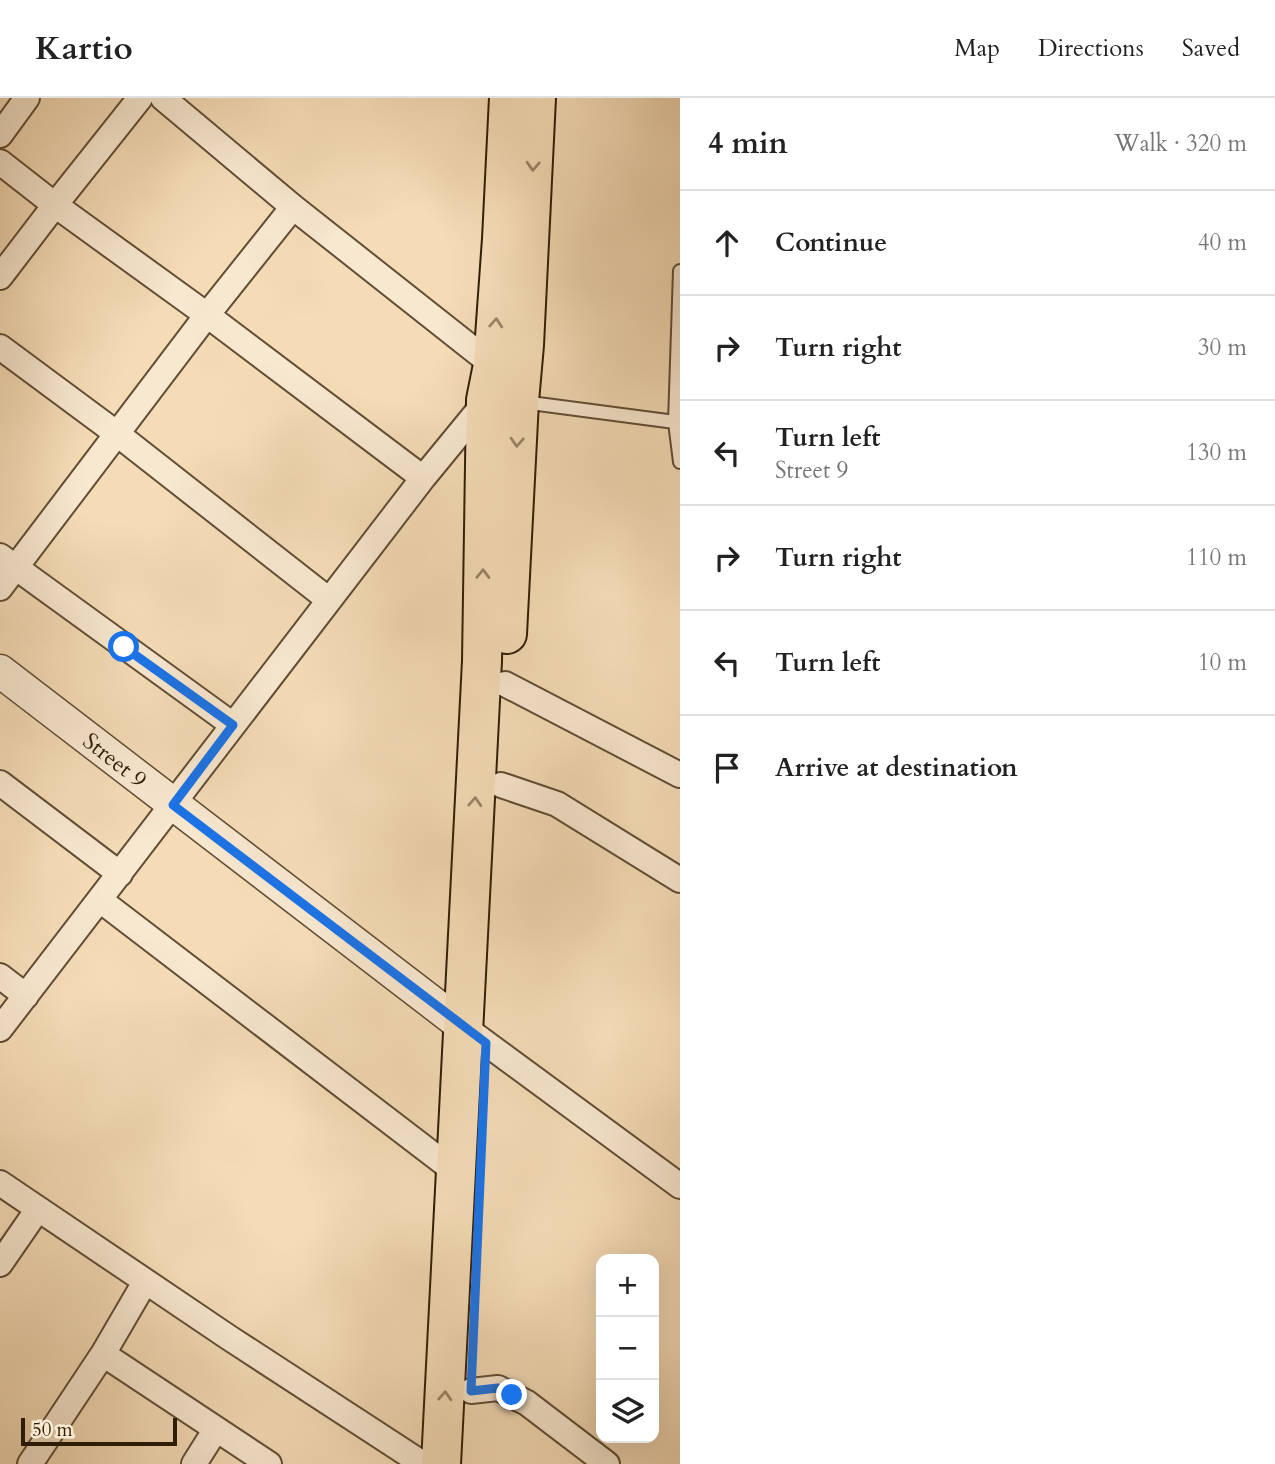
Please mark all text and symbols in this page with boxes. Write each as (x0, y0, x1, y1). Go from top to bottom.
text: Kartio (35, 26, 133, 71)
text: Map (954, 32, 1000, 65)
text: Directions (1038, 32, 1144, 65)
text: Saved (1182, 32, 1240, 65)
text: 4 min (708, 123, 788, 164)
text: Walk · 320 m (1114, 128, 1247, 159)
one-way arrow (525, 161, 540, 172)
icon: ahead (708, 224, 746, 262)
text: Continue (775, 225, 887, 260)
text: 40 m (1198, 227, 1247, 258)
one-way arrow (488, 317, 503, 328)
icon: right (708, 329, 746, 367)
text: Turn right (775, 330, 902, 365)
text: 30 m (1198, 332, 1247, 363)
text: Turn left (775, 420, 880, 455)
icon: left (708, 434, 746, 472)
one-way arrow (509, 437, 524, 448)
text: 130 m (1186, 437, 1247, 468)
text: Street 9 (775, 455, 848, 486)
icon: right (708, 539, 746, 577)
text: Turn right (775, 540, 902, 575)
text: 110 m (1186, 542, 1247, 573)
one-way arrow (475, 569, 491, 579)
route start (108, 631, 139, 662)
icon: left (708, 644, 746, 682)
text: Turn left (775, 645, 880, 680)
text: 10 m (1198, 647, 1247, 678)
street label: Street 9 (76, 726, 153, 795)
icon: arrive (708, 749, 746, 787)
text: Arrive at destination (775, 750, 1018, 785)
one-way arrow (467, 796, 482, 807)
map controls (596, 1254, 659, 1443)
button: + (596, 1254, 659, 1317)
button: − (596, 1317, 659, 1380)
route end (496, 1379, 527, 1410)
button: layers (596, 1380, 659, 1443)
one-way arrow (437, 1390, 452, 1401)
scale bar (21, 1415, 177, 1447)
text: 50 m (32, 1417, 73, 1443)

